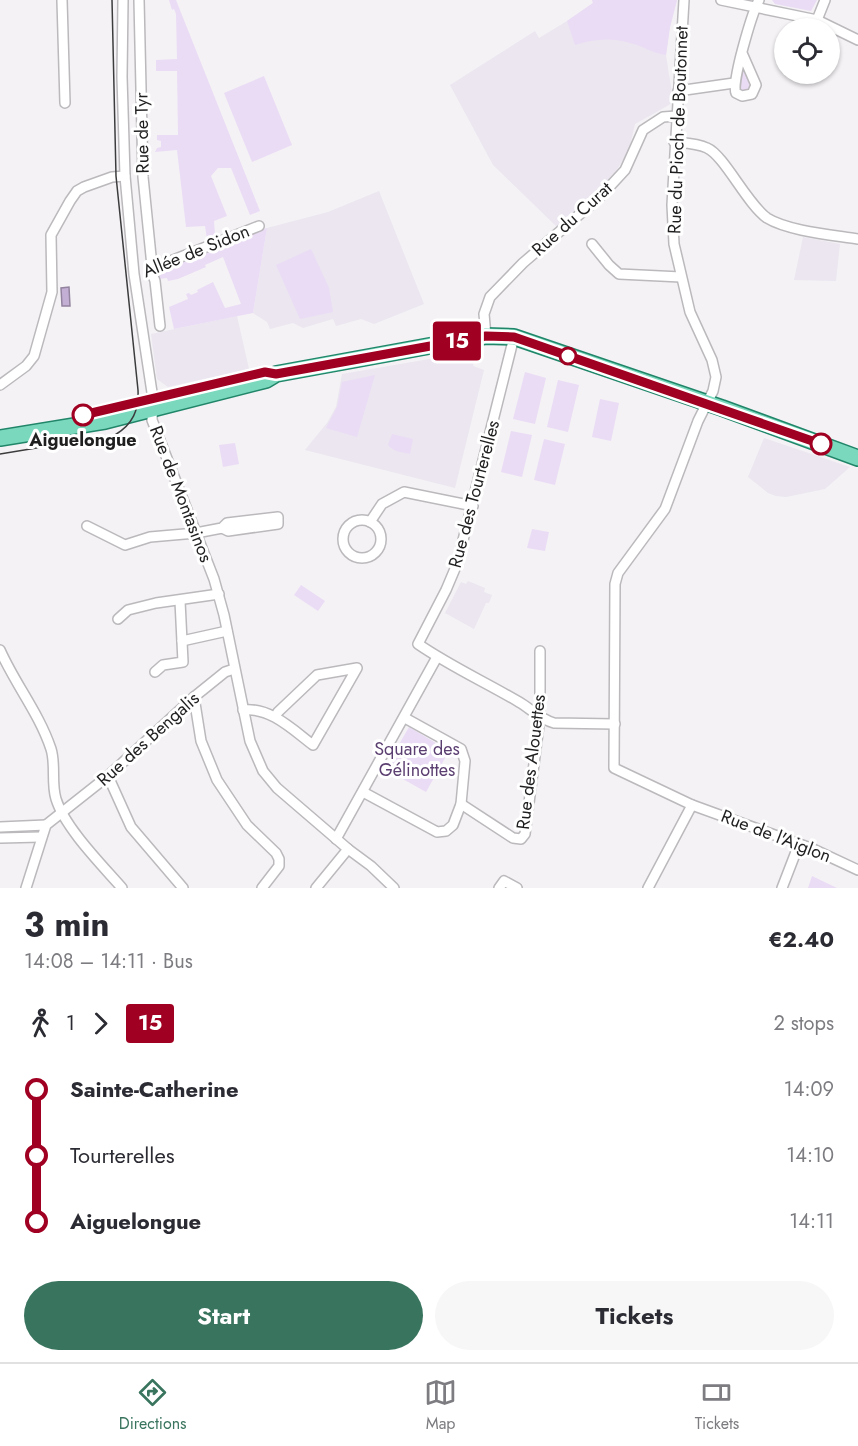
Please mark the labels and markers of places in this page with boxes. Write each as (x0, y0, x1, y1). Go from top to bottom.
unlabelled marker (559, 347, 577, 365)
marker: Aiguelongue (72, 404, 94, 426)
place label: Aiguelongue (28, 427, 137, 453)
unlabelled marker (810, 433, 832, 455)

